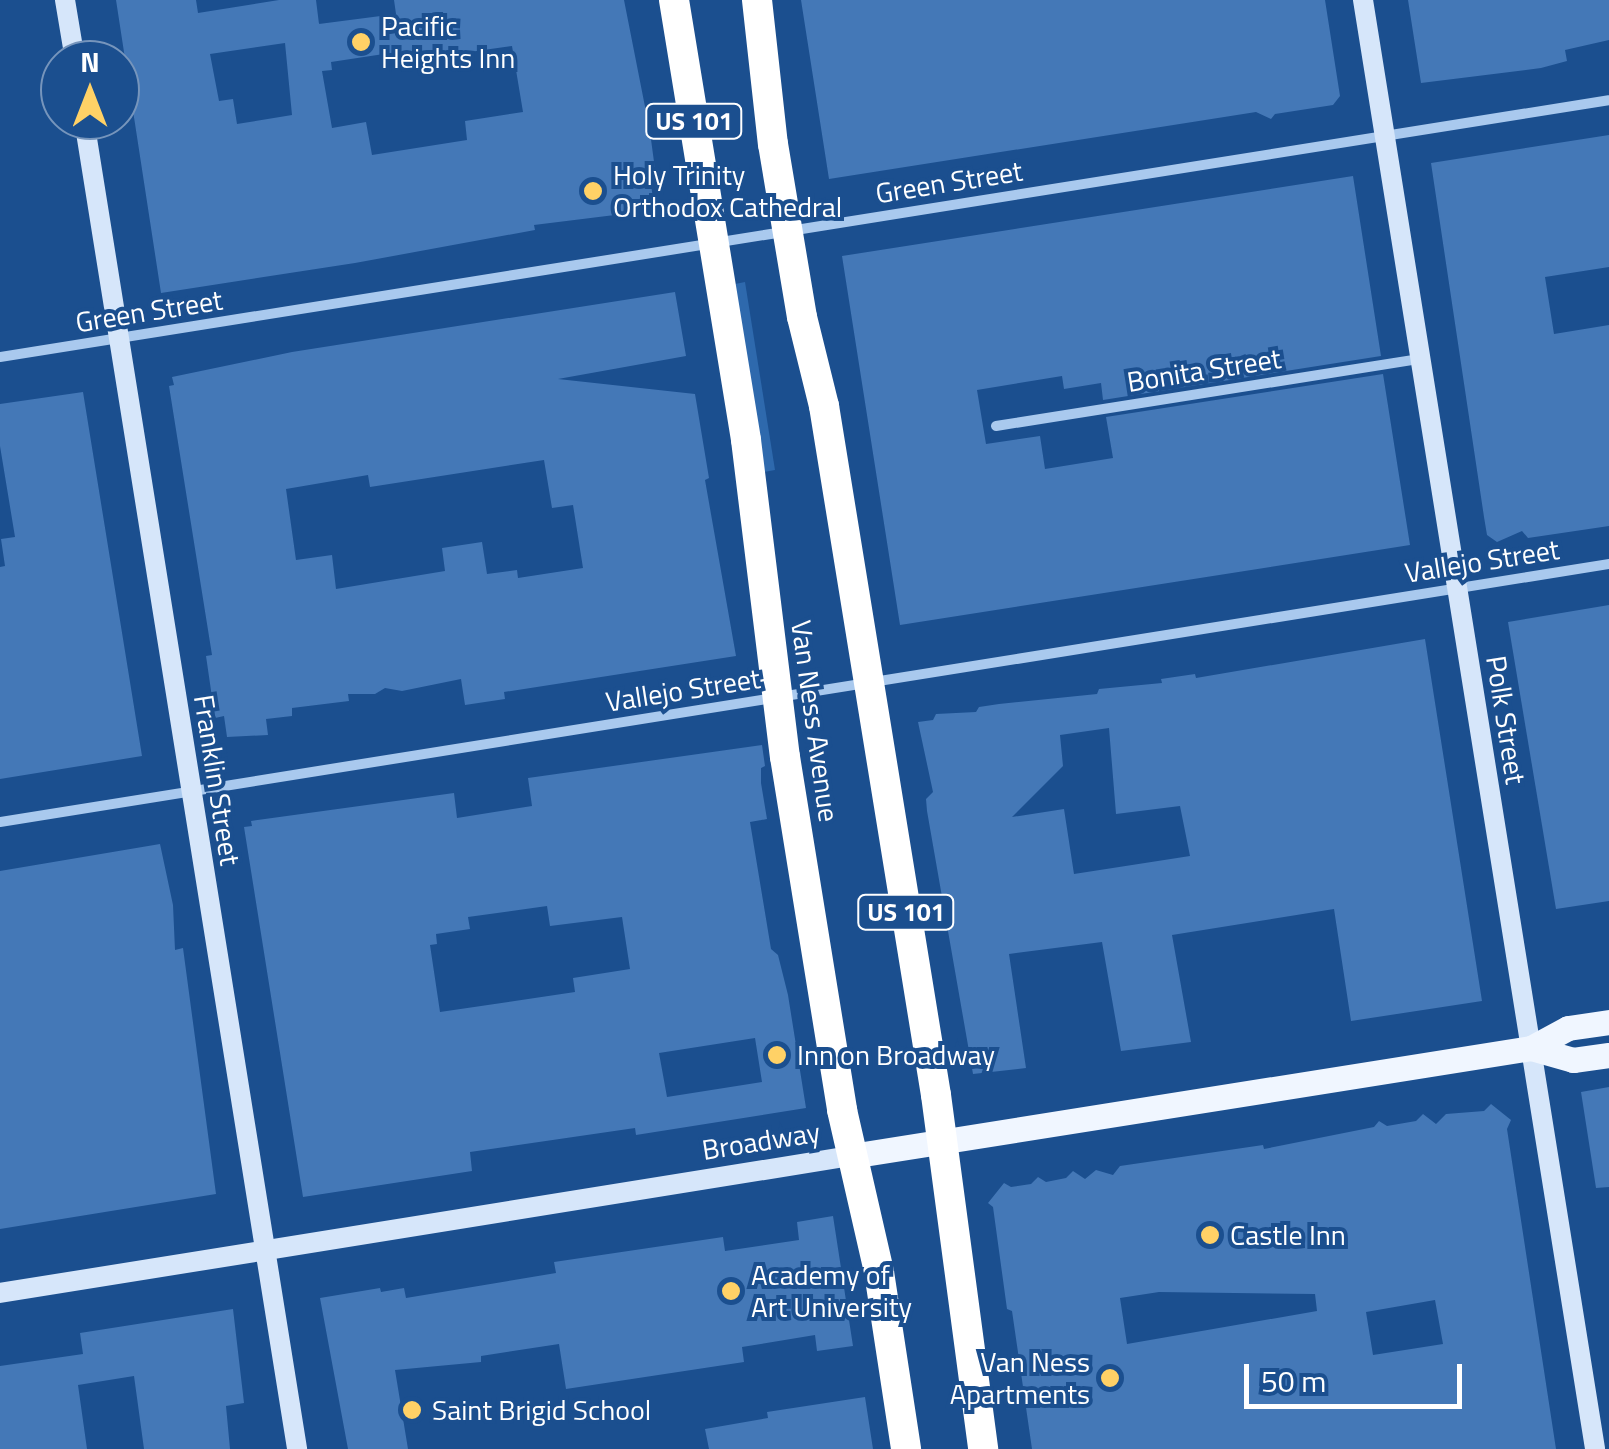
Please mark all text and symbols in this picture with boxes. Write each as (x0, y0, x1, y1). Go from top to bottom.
place label: Pacific Heights Inn (381, 9, 515, 75)
marker: Pacific Heights Inn (350, 31, 372, 53)
north arrow (40, 40, 140, 140)
text: N (80, 40, 100, 83)
road number: US 101 (644, 101, 744, 141)
street label: Green Street (873, 154, 1025, 210)
place label: Holy Trinity Orthodox Cathedral (613, 158, 842, 224)
marker: Holy Trinity Orthodox Cathedral (582, 180, 604, 202)
street label: Green Street (73, 283, 225, 339)
street label: Bonita Street (1125, 341, 1283, 399)
street label: Vallejo Street (1402, 532, 1562, 590)
street label: Van Ness Avenue (784, 618, 846, 824)
street label: Polk Street (1479, 653, 1533, 787)
street label: Vallejo Street (603, 661, 763, 719)
street label: Franklin Street (187, 692, 247, 868)
road number: US 101 (856, 892, 956, 932)
place label: Inn on Broadway (797, 1038, 995, 1072)
marker: Inn on Broadway (766, 1044, 788, 1066)
street label: Broadway (700, 1115, 822, 1167)
place label: Castle Inn (1230, 1218, 1346, 1252)
marker: Castle Inn (1199, 1224, 1221, 1246)
place label: Academy of Art University (751, 1258, 912, 1324)
marker: Academy of Art University (720, 1280, 742, 1302)
scale bar (1249, 1344, 1466, 1406)
place label: Van Ness Apartments (950, 1345, 1090, 1411)
text: 50 m (1261, 1358, 1326, 1404)
marker: Van Ness Apartments (1099, 1367, 1121, 1389)
place label: Saint Brigid School (432, 1393, 651, 1427)
marker: Saint Brigid School (401, 1399, 423, 1421)

